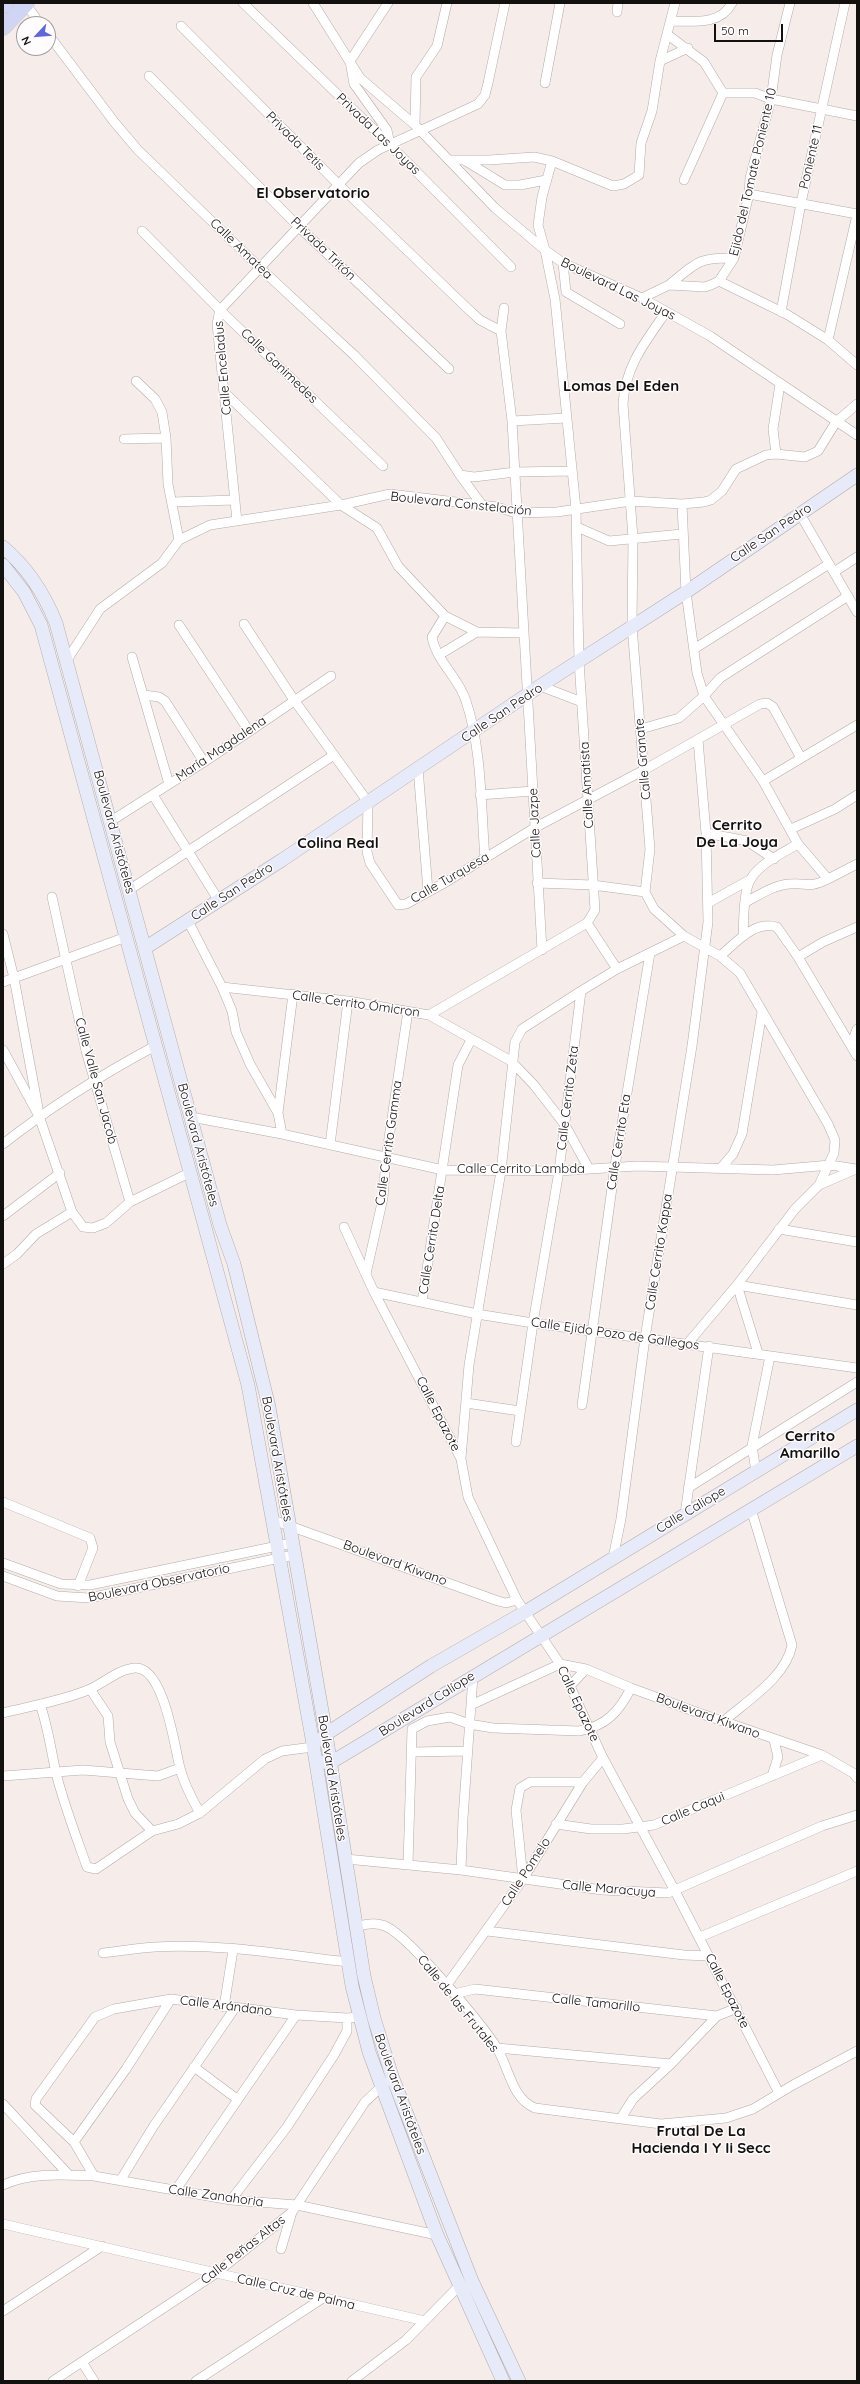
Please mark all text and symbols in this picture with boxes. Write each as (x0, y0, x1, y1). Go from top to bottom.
north arrow (16, 16, 56, 56)
scale bar (716, 16, 785, 42)
text: 50 m (721, 23, 749, 38)
text: N (18, 34, 34, 48)
street label: Ejido del Tomate Poniente 10 (726, 86, 780, 258)
street label: Privada Las Joyas (333, 90, 423, 178)
street label: Privada Tetis (262, 108, 328, 174)
street label: Poniente 11 (796, 123, 826, 191)
district label: El Observatorio (256, 184, 370, 202)
street label: Privada Tritón (287, 214, 359, 284)
street label: Calle Amatea (206, 215, 276, 283)
street label: Boulevard Las Joyas (558, 254, 678, 324)
street label: Calle Enceladus (211, 320, 235, 416)
street label: Calle Ganimedes (237, 325, 321, 407)
district label: Lomas Del Eden (563, 377, 679, 395)
street label: Boulevard Constelación (390, 489, 532, 519)
street label: Calle San Pedro (727, 500, 815, 566)
street label: Calle San Pedro (458, 680, 546, 746)
street label: María Magdalena (173, 713, 269, 785)
street label: Calle Granate (632, 718, 654, 800)
street label: Calle Amatista (577, 741, 597, 829)
street label: Boulevard Aristóteles (90, 769, 138, 895)
street label: Calle Jazpe (525, 788, 545, 858)
district label: Cerrito De La Joya (696, 816, 778, 851)
district label: Colina Real (297, 834, 379, 852)
street label: Calle Turquesa (408, 849, 492, 907)
street label: Calle San Pedro (188, 860, 276, 924)
street label: Calle Cerrito Ómicron (291, 987, 421, 1021)
street label: Calle Valle San Jacob (72, 1016, 120, 1146)
street label: Calle Cerrito Zeta (554, 1045, 582, 1151)
street label: Calle Cerrito Gamma (372, 1079, 406, 1207)
street label: Boulevard Aristóteles (174, 1082, 222, 1208)
street label: Calle Cerrito Eta (604, 1093, 634, 1191)
street label: Calle Cerrito Lambda (457, 1161, 585, 1177)
street label: Calle Cerrito Delta (416, 1185, 448, 1295)
street label: Calle Cerrito Kappa (642, 1193, 676, 1311)
street label: Calle Ejido Pozo de Gallegos (530, 1314, 700, 1354)
street label: Calle Epazote (412, 1374, 464, 1454)
street label: Boulevard Aristóteles (258, 1395, 296, 1523)
district label: Cerrito Amarillo (780, 1427, 840, 1462)
street label: Calle Caliope (653, 1483, 729, 1537)
street label: Boulevard Kiwano (341, 1537, 449, 1589)
street label: Boulevard Observatorio (87, 1560, 231, 1606)
street label: Calle Epazote (554, 1664, 602, 1744)
street label: Boulevard Calíope (376, 1668, 478, 1740)
street label: Boulevard Kiwano (654, 1690, 762, 1742)
street label: Boulevard Aristóteles (314, 1714, 350, 1842)
street label: Calle Caqui (659, 1789, 727, 1829)
street label: Calle Pomelo (498, 1835, 554, 1909)
street label: Calle Maracuya (562, 1877, 656, 1901)
street label: Calle Epazote (701, 1951, 753, 2031)
street label: Calle de las Frutales (414, 1952, 502, 2056)
street label: Calle Tamarillo (551, 1991, 641, 2015)
street label: Calle Arándano (179, 1993, 273, 2019)
street label: Boulevard Aristóteles (371, 2032, 429, 2156)
district label: Frutal De La Hacienda I Y Ii Secc (631, 2122, 771, 2157)
street label: Calle Zanahoria (168, 2182, 264, 2210)
street label: Calle Peñas Altas (198, 2212, 288, 2288)
street label: Calle Cruz de Palma (235, 2271, 357, 2313)

